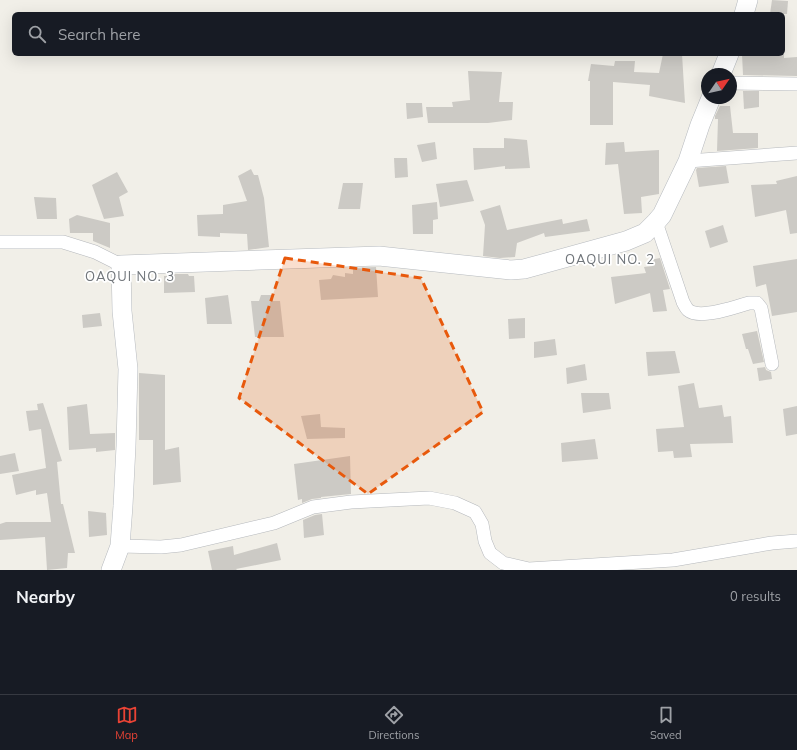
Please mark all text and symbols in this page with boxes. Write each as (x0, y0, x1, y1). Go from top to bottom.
search box (12, 12, 785, 56)
icon: search (26, 23, 48, 45)
text: Search here (58, 25, 140, 44)
north arrow (701, 68, 737, 104)
district label: OAQUI NO. 2 (565, 251, 655, 267)
district label: OAQUI NO. 3 (85, 268, 175, 284)
text: Nearby (16, 586, 75, 607)
text: 0 results (730, 588, 781, 604)
tab: Map (115, 704, 138, 742)
tab: Directions (369, 704, 419, 742)
tab: Saved (650, 704, 682, 742)

